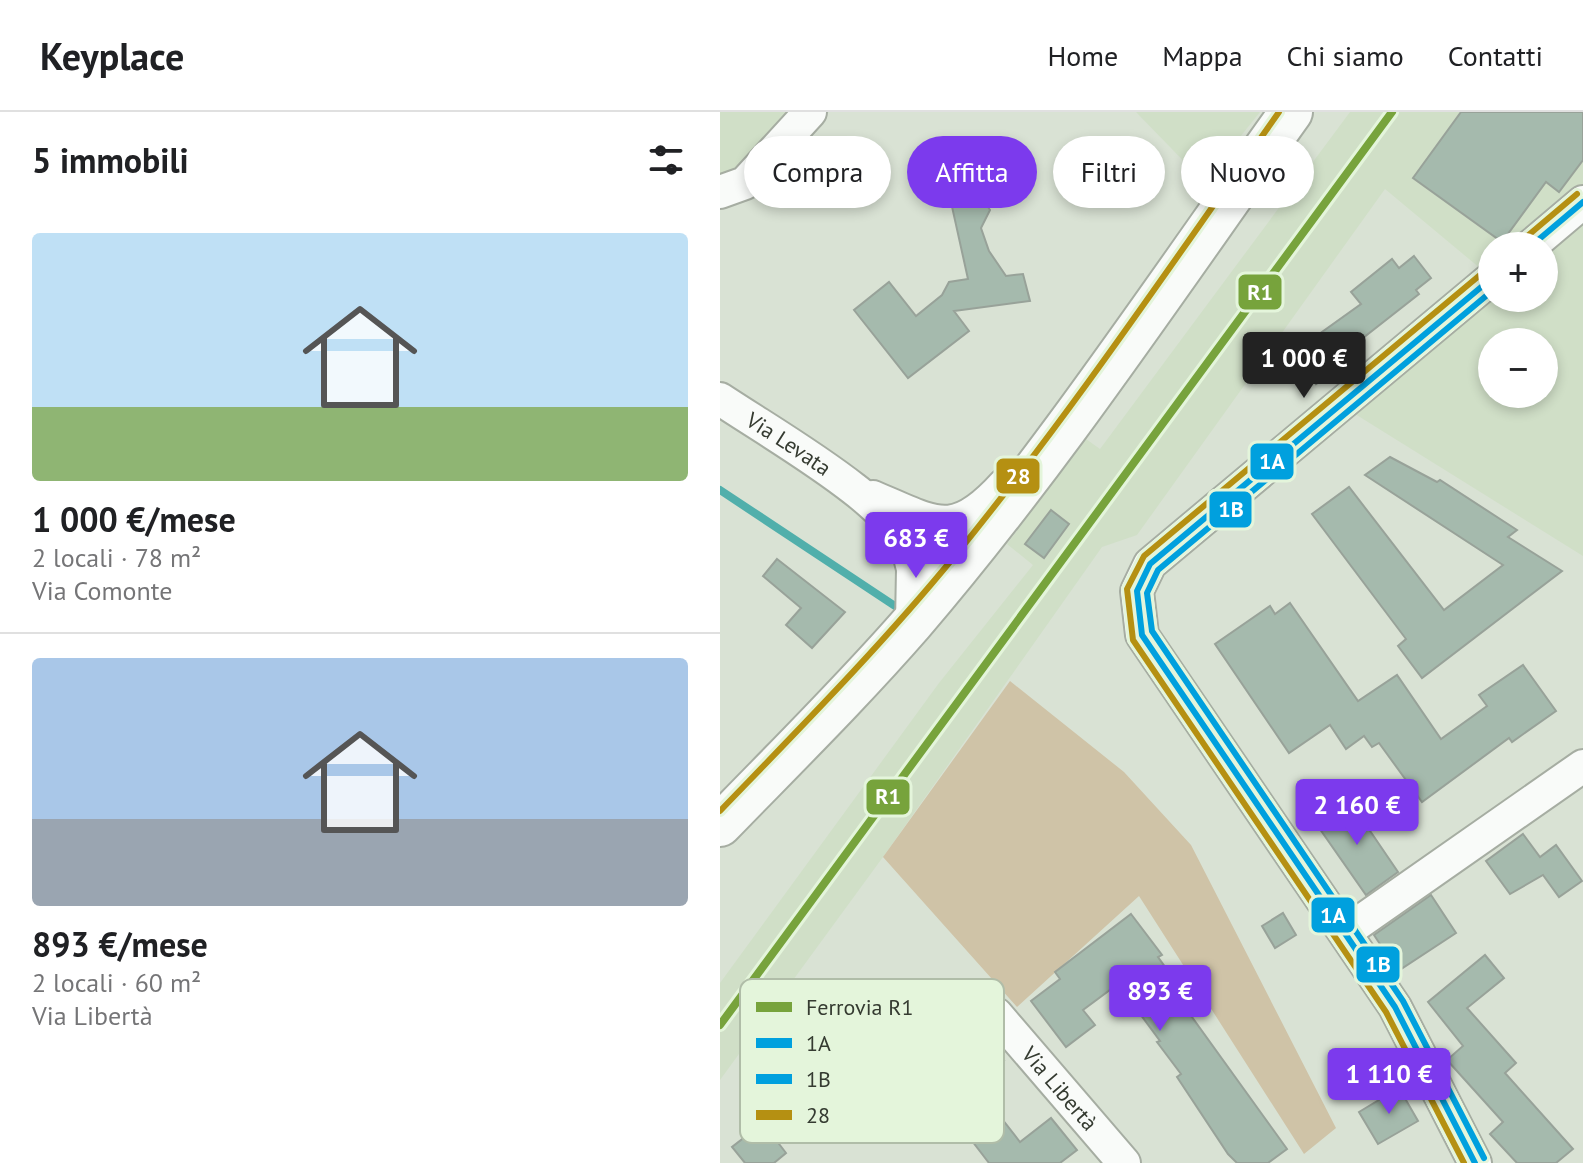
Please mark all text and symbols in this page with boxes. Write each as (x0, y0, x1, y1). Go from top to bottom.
text: Keyplace (40, 31, 184, 80)
text: Home (1048, 37, 1118, 74)
text: Mappa (1162, 37, 1243, 74)
text: Chi siamo (1287, 37, 1404, 74)
text: Contatti (1448, 37, 1543, 74)
chip: Compra (744, 136, 891, 208)
chip: Affitta (907, 136, 1037, 208)
chip: Filtri (1053, 136, 1165, 208)
chip: Nuovo (1181, 136, 1314, 208)
text: 5 immobili (32, 138, 189, 182)
icon: filters (644, 138, 688, 182)
map controls (1478, 232, 1558, 408)
button: + (1478, 232, 1558, 312)
line badge: R1 (1237, 273, 1283, 311)
text: R1 (1247, 278, 1273, 306)
icon: home (288, 285, 432, 429)
button: − (1478, 328, 1558, 408)
pin: 1 000 € (1230, 332, 1378, 400)
text: 1 000 € (1261, 341, 1347, 374)
street label: Via Levata (740, 405, 837, 482)
line badge: 1A (1249, 442, 1295, 481)
text: 1A (1259, 447, 1286, 475)
line badge: 28 (995, 457, 1041, 495)
text: 28 (1006, 462, 1030, 490)
line badge: 1B (1208, 490, 1253, 529)
text: 1B (1218, 495, 1244, 523)
text: 1 000 €/mese (32, 497, 236, 541)
pin: 683 € (860, 512, 972, 580)
text: 683 € (883, 521, 949, 554)
text: 2 locali · 78 m² (32, 541, 201, 574)
text: Via Comonte (32, 574, 172, 607)
icon: home (288, 710, 432, 854)
line badge: R1 (865, 778, 911, 816)
pin: 2 160 € (1283, 779, 1431, 847)
text: R1 (875, 782, 901, 810)
text: 2 160 € (1314, 788, 1400, 821)
line badge: 1A (1310, 896, 1356, 934)
text: 1A (1320, 901, 1347, 929)
text: 893 €/mese (32, 922, 208, 966)
line badge: 1B (1355, 945, 1401, 984)
text: 1B (1365, 950, 1391, 978)
pin: 893 € (1104, 965, 1216, 1033)
text: 2 locali · 60 m² (32, 966, 201, 999)
text: 893 € (1127, 974, 1193, 1007)
legend (740, 979, 1004, 1143)
text: Ferrovia R1 (806, 993, 913, 1021)
text: Via Libertà (32, 999, 153, 1032)
text: 1A (806, 1029, 831, 1057)
street label: Via Libertà (1015, 1040, 1104, 1136)
pin: 1 110 € (1315, 1048, 1463, 1116)
text: 1 110 € (1346, 1057, 1432, 1090)
text: 1B (806, 1065, 831, 1093)
text: 28 (806, 1101, 830, 1129)

